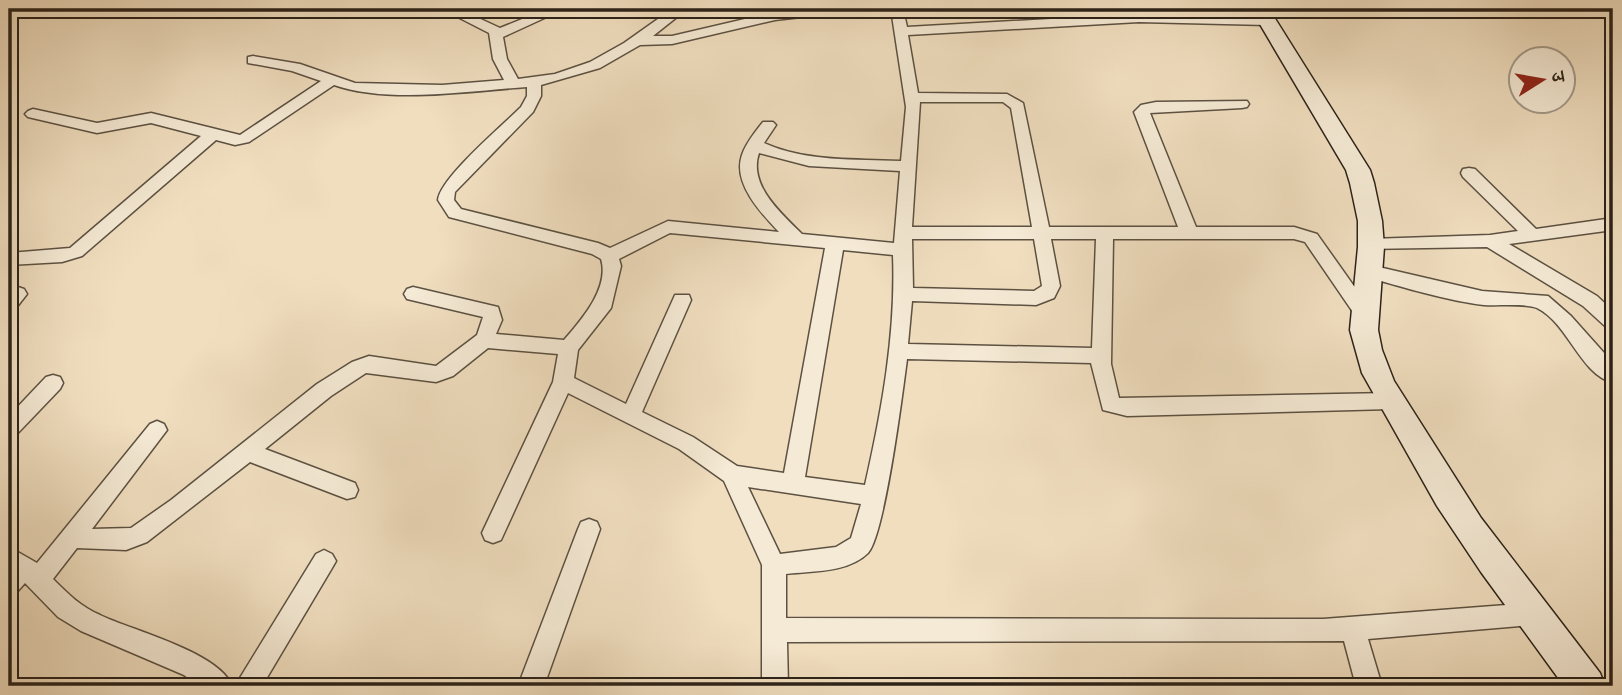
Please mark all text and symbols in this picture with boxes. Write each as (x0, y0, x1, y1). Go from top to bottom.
north arrow (1506, 46, 1576, 116)
text: उ (1542, 68, 1571, 86)

